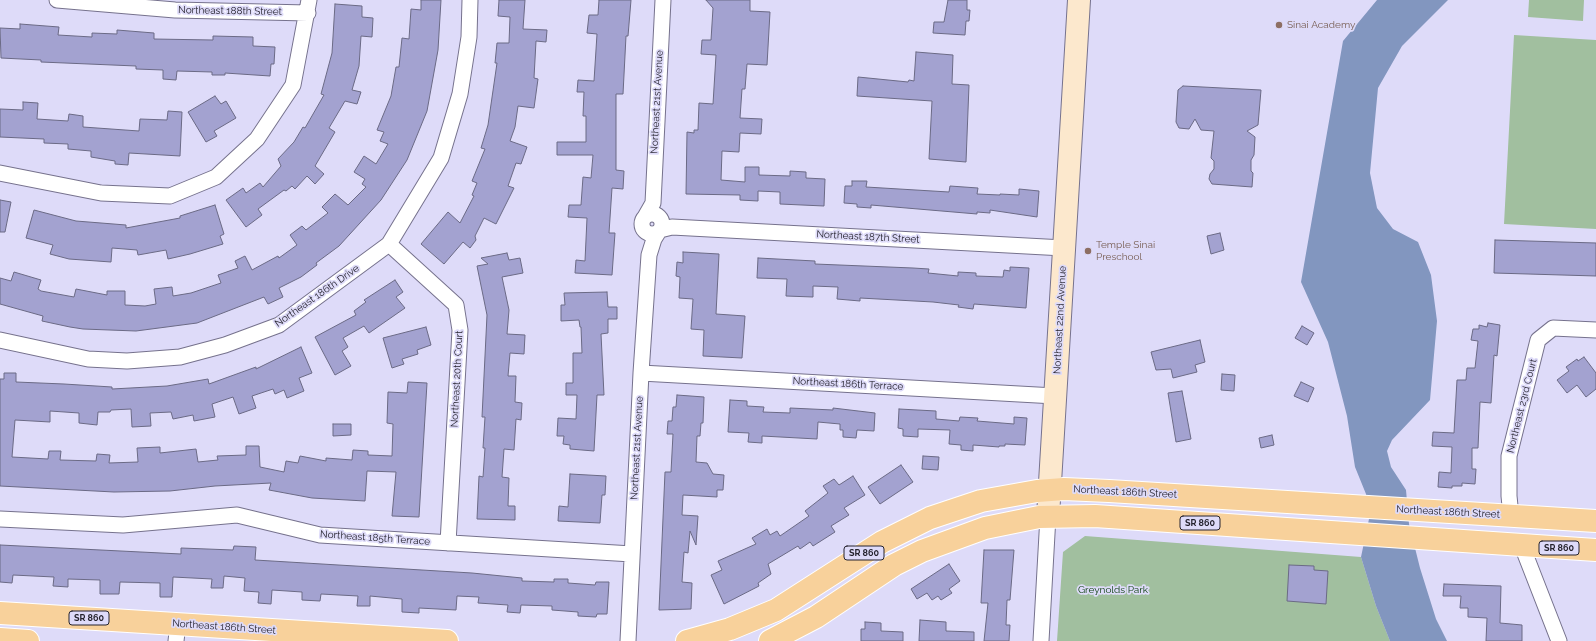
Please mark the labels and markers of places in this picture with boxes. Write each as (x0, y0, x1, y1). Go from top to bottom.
place label: Sinai Academy (1287, 19, 1355, 31)
marker: Sinai Academy (1274, 20, 1284, 30)
place label: Temple Sinai Preschool (1096, 239, 1155, 262)
marker: Temple Sinai Preschool (1083, 246, 1093, 256)

